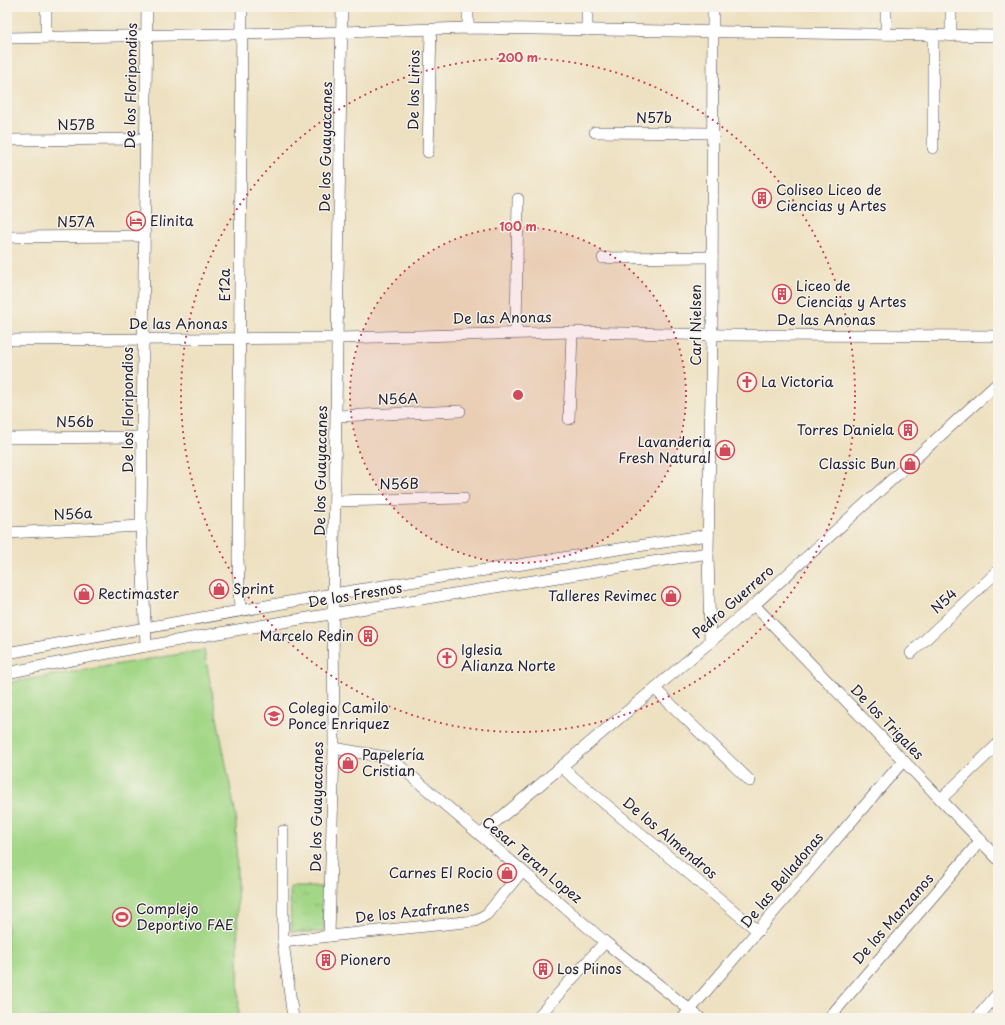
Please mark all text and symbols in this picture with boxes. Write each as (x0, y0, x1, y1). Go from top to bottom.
street label: De los Floripondios (119, 23, 142, 149)
text: 200 m (498, 48, 538, 66)
street label: De los Lirios (402, 50, 425, 130)
street label: De los Guayacanes (314, 81, 337, 213)
street label: N57b (636, 107, 672, 128)
street label: N57B (57, 114, 95, 135)
place label: Coliseo Liceo de Ciencias y Artes (776, 179, 886, 216)
building icon: Coliseo Liceo de Ciencias y Artes (751, 187, 773, 209)
hotel icon: Elinita (125, 210, 147, 232)
place label: Elinita (150, 210, 194, 231)
street label: N57A (57, 211, 95, 232)
text: 100 m (499, 217, 537, 235)
street label: E12a (214, 268, 235, 302)
place label: Liceo de Ciencias y Artes (796, 275, 906, 312)
building icon: Liceo de Ciencias y Artes (771, 283, 793, 305)
street label: Carl Nielsen (685, 284, 706, 366)
street label: De las Anonas (452, 306, 552, 329)
street label: De las Anonas (776, 309, 876, 330)
street label: De las Anonas (128, 313, 228, 334)
street label: De los Floripondios (117, 347, 138, 473)
church icon: La Victoria (736, 371, 758, 393)
place label: La Victoria (761, 371, 834, 392)
street label: N56A (377, 387, 419, 410)
centre of rings (511, 388, 525, 402)
street label: De los Guayacanes (309, 405, 332, 537)
street label: N56b (56, 411, 94, 432)
place label: Torres Daniela (797, 419, 894, 440)
building icon: Torres Daniela (897, 419, 919, 441)
place label: Lavanderia Fresh Natural (618, 431, 711, 468)
shop icon: Lavanderia Fresh Natural (714, 439, 736, 461)
place label: Classic Bun (818, 453, 896, 474)
shop icon: Classic Bun (899, 453, 921, 475)
street label: N56B (379, 473, 419, 494)
street label: N56a (53, 502, 93, 525)
street label: Pedro Guerrero (687, 560, 778, 643)
street label: De los Fresnos (306, 577, 404, 612)
shop icon: Sprint (208, 578, 230, 600)
place label: Sprint (233, 578, 274, 599)
shop icon: Rectimaster (73, 583, 95, 605)
place label: Rectimaster (98, 583, 179, 604)
street label: N54 (926, 583, 962, 618)
place label: Talleres Revimec (548, 585, 657, 606)
shop icon: Talleres Revimec (660, 585, 682, 607)
place label: Marcelo Redin (259, 625, 354, 646)
building icon: Marcelo Redin (357, 625, 379, 647)
place label: Iglesia Alianza Norte (461, 639, 556, 676)
church icon: Iglesia Alianza Norte (436, 647, 458, 669)
street label: De los Trigales (846, 679, 929, 764)
place label: Colegio Camilo Ponce Enriquez (288, 697, 390, 734)
school or university icon: Colegio Camilo Ponce Enriquez (263, 705, 285, 727)
street label: De los Guayacanes (305, 741, 328, 873)
place label: Papelería Cristian (362, 744, 425, 781)
shop icon: Papelería Cristian (337, 752, 359, 774)
street label: De los Almendros (618, 792, 722, 884)
street label: Cesar Teran Lopez (478, 811, 587, 908)
street label: De las Belladonas (735, 827, 828, 932)
place label: Carnes El Rocio (389, 862, 493, 883)
shop icon: Carnes El Rocio (496, 862, 518, 884)
street label: De los Manzanos (847, 868, 938, 969)
street label: De los Azafranes (354, 895, 470, 928)
place label: Complejo Deportivo FAE (136, 898, 234, 935)
sports icon: Complejo Deportivo FAE (111, 906, 133, 928)
building icon: Pionero (315, 949, 337, 971)
place label: Pionero (340, 949, 391, 970)
building icon: Los Piinos (532, 958, 554, 980)
place label: Los Piinos (557, 958, 622, 979)

